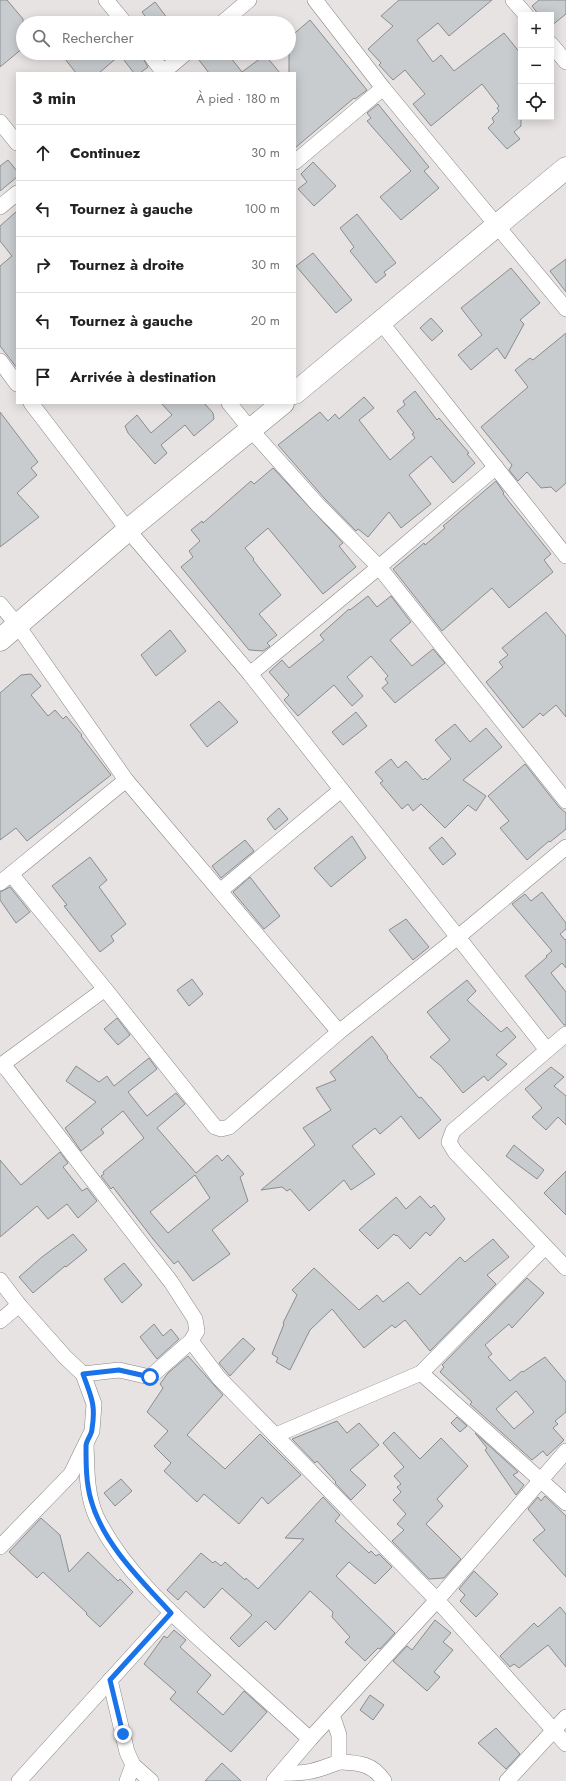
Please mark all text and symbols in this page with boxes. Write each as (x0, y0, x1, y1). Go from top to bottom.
map controls (518, 12, 554, 120)
button: + (518, 12, 554, 48)
search box (16, 16, 296, 60)
icon: search (30, 27, 52, 49)
text: Rechercher (62, 27, 134, 49)
button: − (518, 48, 554, 84)
button: locate (518, 84, 554, 120)
text: 3 min (32, 86, 76, 110)
text: À pied · 180 m (196, 89, 280, 108)
icon: ahead (32, 142, 54, 164)
text: Continuez (70, 142, 140, 164)
text: 30 m (251, 143, 280, 162)
icon: left (32, 198, 54, 220)
text: Tournez à gauche (70, 198, 193, 220)
text: 100 m (245, 199, 280, 218)
icon: right (32, 254, 54, 276)
text: Tournez à droite (70, 254, 184, 276)
text: 30 m (251, 255, 280, 274)
icon: left (32, 310, 54, 332)
text: Tournez à gauche (70, 310, 193, 332)
text: 20 m (251, 311, 280, 330)
icon: arrive (32, 366, 54, 388)
text: Arrivée à destination (70, 366, 216, 388)
route start (141, 1368, 159, 1386)
route end (114, 1725, 132, 1743)

